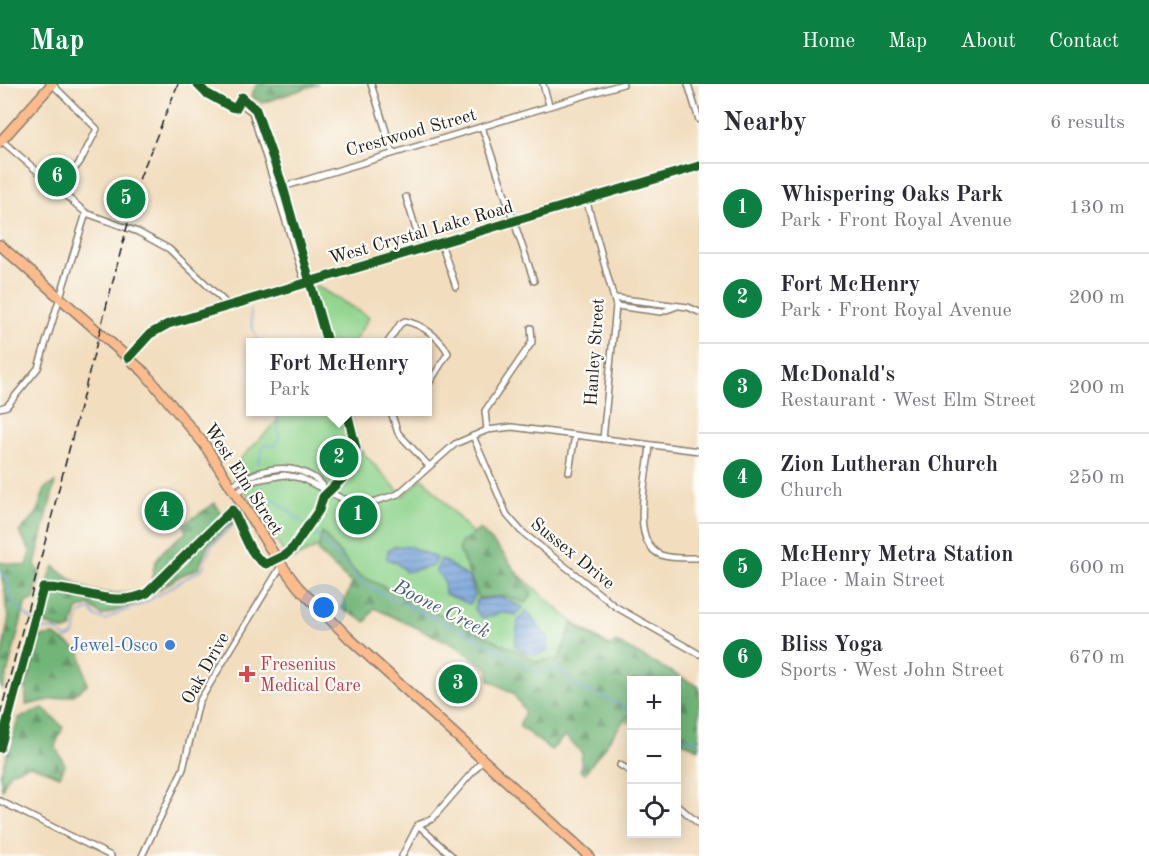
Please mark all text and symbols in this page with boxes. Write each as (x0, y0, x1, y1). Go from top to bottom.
text: Map (30, 28, 84, 56)
text: Home (802, 31, 855, 52)
text: Map (888, 31, 927, 52)
text: About (960, 31, 1016, 52)
text: Contact (1049, 31, 1119, 52)
street label: Crestwood Street (344, 106, 479, 160)
text: Nearby (723, 110, 807, 136)
text: 6 results (1050, 113, 1125, 133)
pin: 6 (38, 154, 76, 200)
pin: 5 (106, 176, 146, 222)
text: Whispering Oaks Park (780, 184, 1003, 206)
street label: West Crystal Lake Road (327, 198, 515, 268)
text: 1 (737, 198, 748, 218)
text: 130 m (1069, 198, 1125, 218)
text: Park · Front Royal Avenue (780, 211, 1012, 231)
text: Fort McHenry (780, 274, 920, 296)
text: 2 (737, 288, 748, 308)
text: 200 m (1069, 288, 1125, 308)
street label: Hanley Street (582, 297, 608, 407)
text: Park · Front Royal Avenue (780, 301, 1012, 321)
popup (246, 338, 432, 416)
text: Fort McHenry (269, 353, 409, 375)
text: McDonald's (780, 364, 895, 386)
text: 3 (737, 378, 748, 398)
text: 200 m (1069, 378, 1125, 398)
text: Park (269, 380, 310, 400)
text: Restaurant · West Elm Street (780, 391, 1036, 411)
street label: West Elm Street (200, 420, 286, 539)
pin: 2 (320, 436, 358, 481)
text: Zion Lutheran Church (780, 454, 998, 476)
text: 4 (737, 468, 748, 488)
text: 250 m (1069, 468, 1125, 488)
text: Church (780, 481, 843, 501)
pin: 4 (144, 488, 184, 534)
pin: 1 (338, 492, 378, 538)
street label: Sussex Drive (527, 515, 618, 593)
text: McHenry Metra Station (780, 544, 1013, 566)
text: 5 (737, 558, 748, 578)
text: 600 m (1069, 558, 1125, 578)
text: Place · Main Street (780, 571, 945, 591)
water label: Boone Creek (389, 576, 493, 643)
your location (309, 593, 338, 622)
street label: Oak Drive (179, 630, 233, 707)
text: Bliss Yoga (780, 634, 883, 656)
place label: Jewel-Osco (70, 637, 158, 655)
marker: Jewel-Osco (163, 638, 177, 652)
text: 6 (737, 648, 748, 668)
text: 670 m (1069, 648, 1125, 668)
place label: Fresenius Medical Care (260, 656, 361, 695)
text: Sports · West John Street (780, 661, 1004, 681)
pin: 3 (438, 662, 478, 706)
marker: Fresenius Medical Care (238, 665, 256, 683)
map controls (627, 676, 681, 838)
button: + (627, 676, 681, 730)
button: − (627, 730, 681, 784)
button: locate (627, 784, 681, 838)

